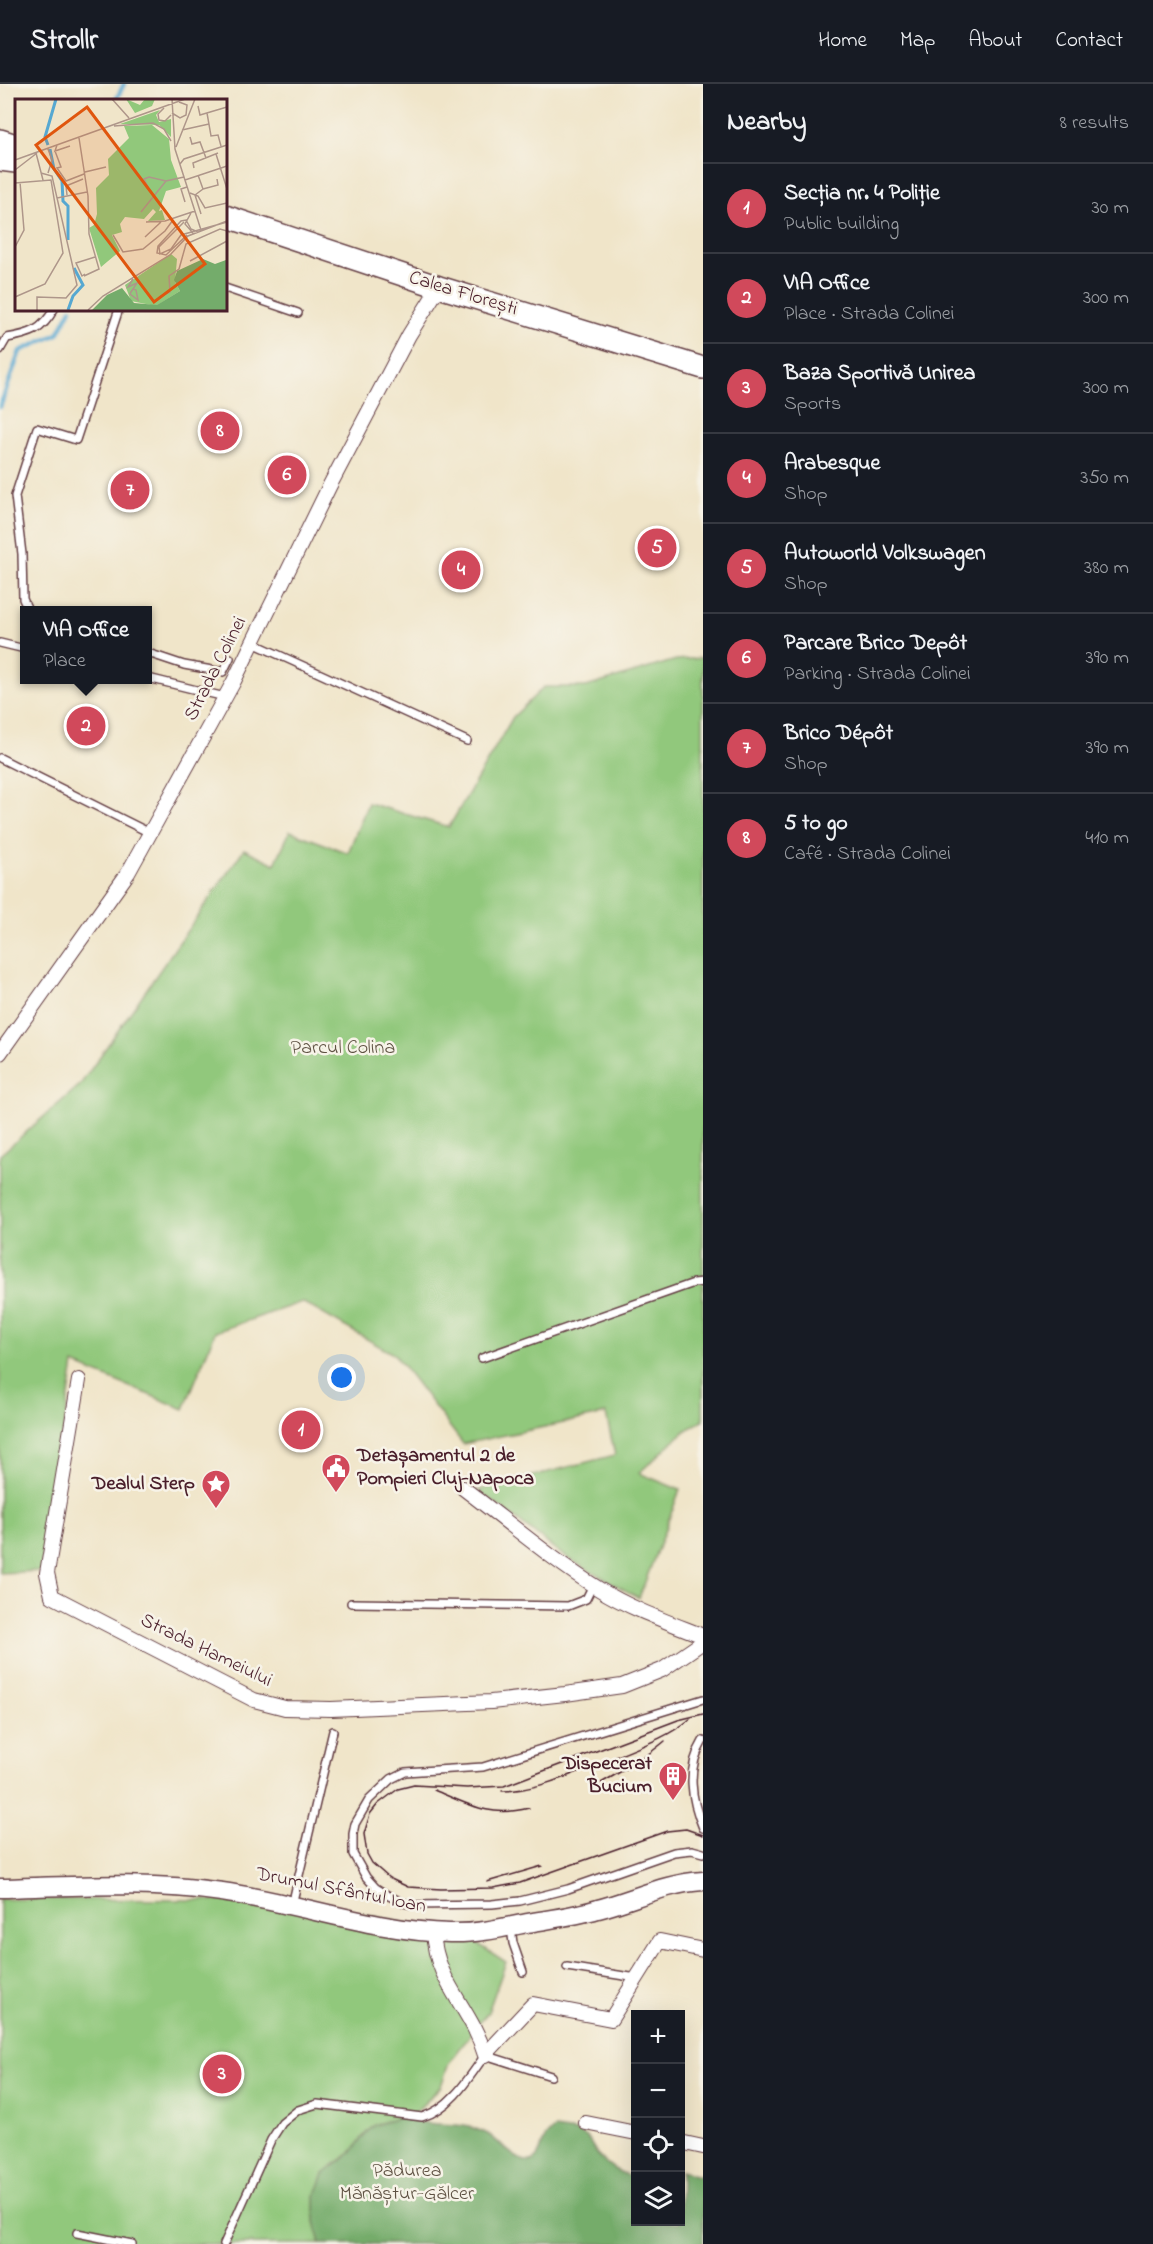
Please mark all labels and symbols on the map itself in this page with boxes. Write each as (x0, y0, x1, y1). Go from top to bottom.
inset map (15, 99, 226, 310)
street label: Calea Florești (405, 264, 521, 324)
pin: 8 (200, 408, 240, 454)
pin: 6 (268, 452, 306, 498)
pin: 7 (110, 468, 150, 512)
pin: 5 (638, 526, 676, 570)
pin: 4 (442, 548, 480, 592)
street label: Strada Colinei (177, 612, 255, 726)
pin: 2 (66, 704, 106, 748)
park label: Parcul Colina (291, 1034, 395, 1063)
your location (327, 1363, 356, 1392)
pin: 1 (282, 1408, 320, 1452)
place label: Detașamentul 2 de Pompieri Cluj-Napoca (356, 1442, 534, 1494)
public building icon: Detașamentul 2 de Pompieri Cluj-Napoca (320, 1452, 352, 1494)
place icon: Dealul Sterp (200, 1468, 232, 1510)
place label: Dealul Sterp (91, 1470, 195, 1499)
street label: Strada Hameiului (135, 1606, 277, 1696)
place label: Dispecerat Bucium (561, 1750, 652, 1802)
building icon: Dispecerat Bucium (657, 1760, 689, 1802)
street label: Drumul Sfântul Ioan (253, 1860, 429, 1922)
pin: 3 (202, 2052, 242, 2096)
park label: Pădurea Mănăștur-Gălcer (340, 2157, 475, 2209)

